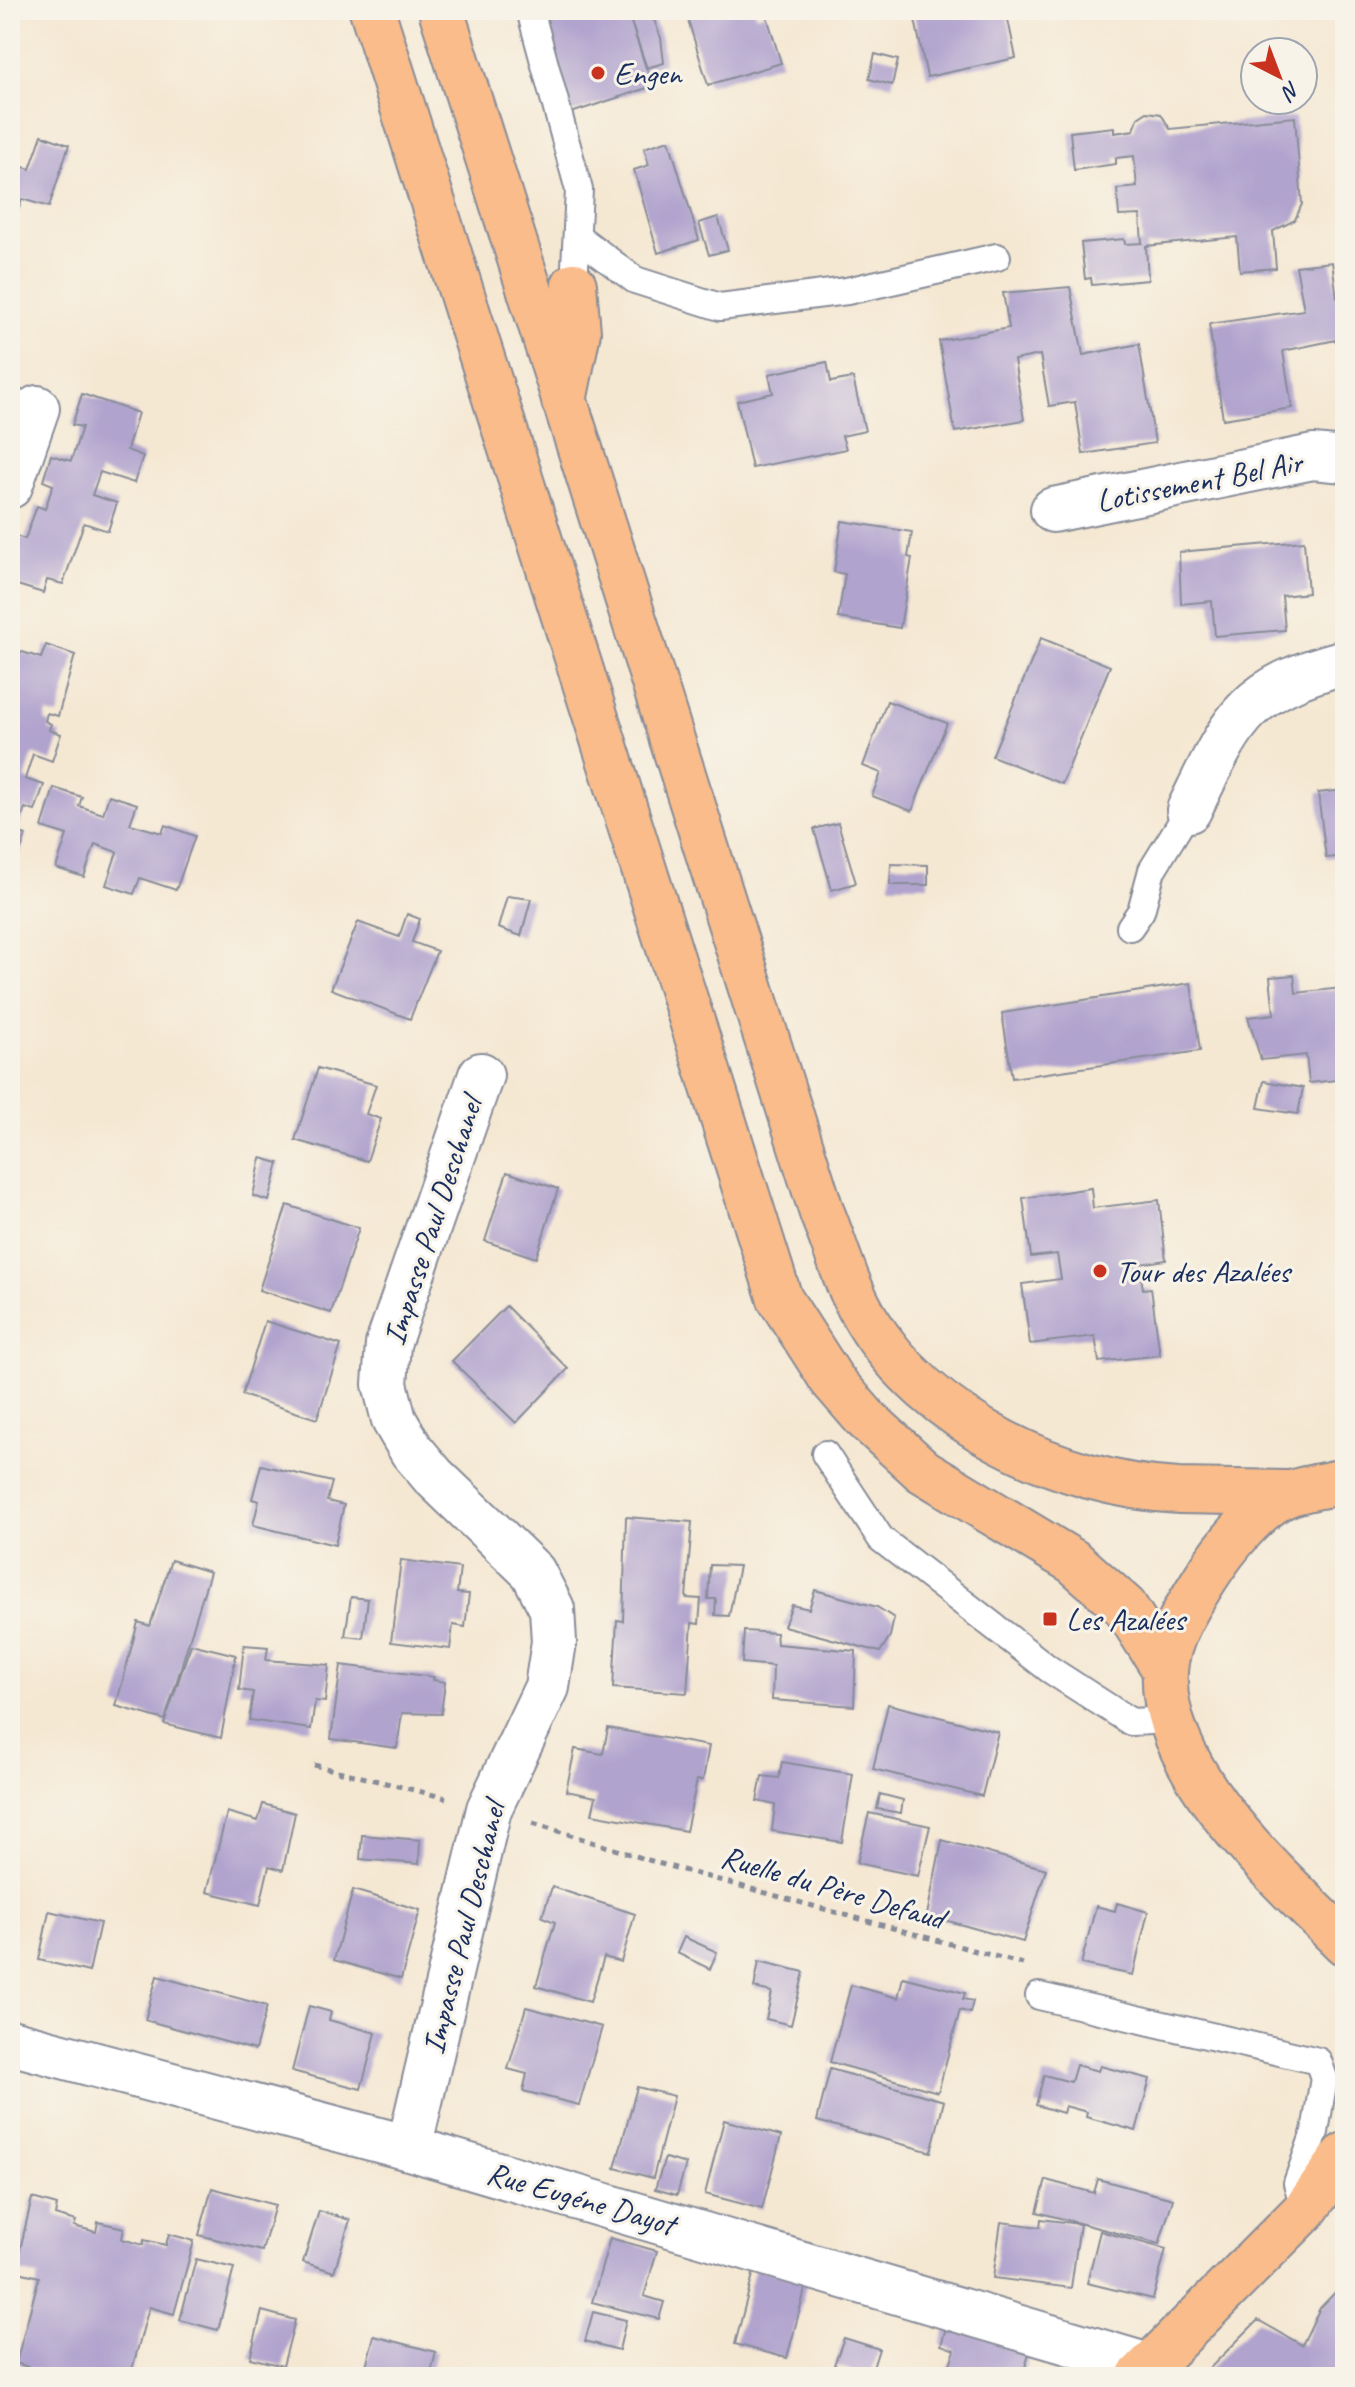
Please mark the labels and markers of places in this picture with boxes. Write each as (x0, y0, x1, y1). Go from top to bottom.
place label: Engen (614, 53, 683, 94)
marker: Engen (589, 64, 607, 82)
place label: Tour des Azalées (1116, 1251, 1293, 1292)
marker: Tour des Azalées (1091, 1262, 1109, 1280)
place label: Les Azalées (1066, 1599, 1188, 1640)
marker: Les Azalées (1041, 1610, 1059, 1628)

